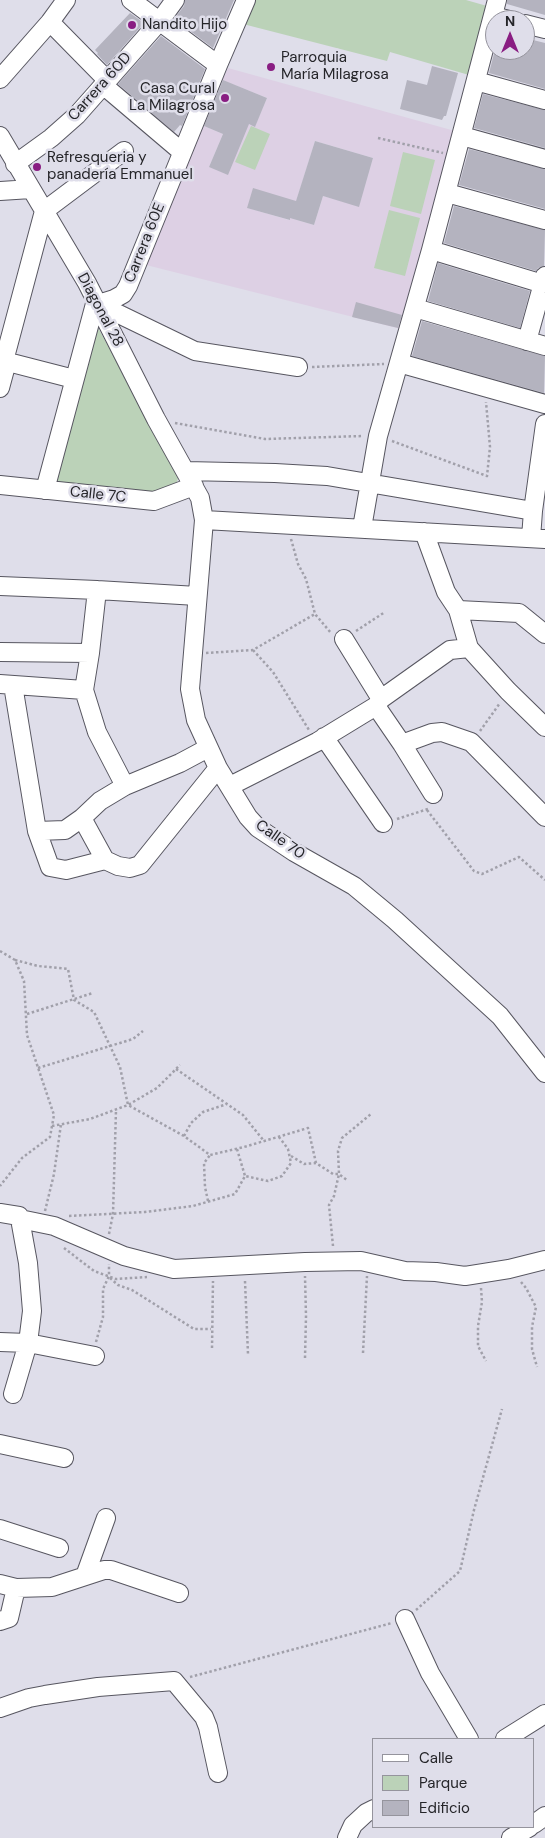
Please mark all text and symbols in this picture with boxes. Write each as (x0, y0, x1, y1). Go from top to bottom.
north arrow (485, 10, 535, 60)
text: N (505, 12, 515, 30)
place label: Nandito Hijo (142, 16, 227, 34)
marker: Nandito Hijo (126, 19, 138, 31)
street label: Carrera 60D (65, 49, 135, 125)
place label: Parroquia María Milagrosa (281, 49, 389, 84)
marker: Parroquia María Milagrosa (265, 61, 277, 73)
place label: Casa Cural La Milagrosa (129, 80, 215, 115)
marker: Casa Cural La Milagrosa (219, 92, 231, 104)
place label: Refresqueria y panadería Emmanuel (47, 149, 193, 184)
marker: Refresqueria y panadería Emmanuel (31, 161, 43, 173)
street label: Carrera 60E (121, 201, 169, 285)
street label: Diagonal 28 (73, 270, 127, 350)
street label: Calle 7C (69, 483, 127, 507)
street label: Calle 70 (252, 817, 308, 863)
legend (372, 1738, 535, 1828)
text: Calle (419, 1748, 453, 1768)
text: Parque (419, 1773, 467, 1793)
text: Edificio (419, 1798, 470, 1818)

